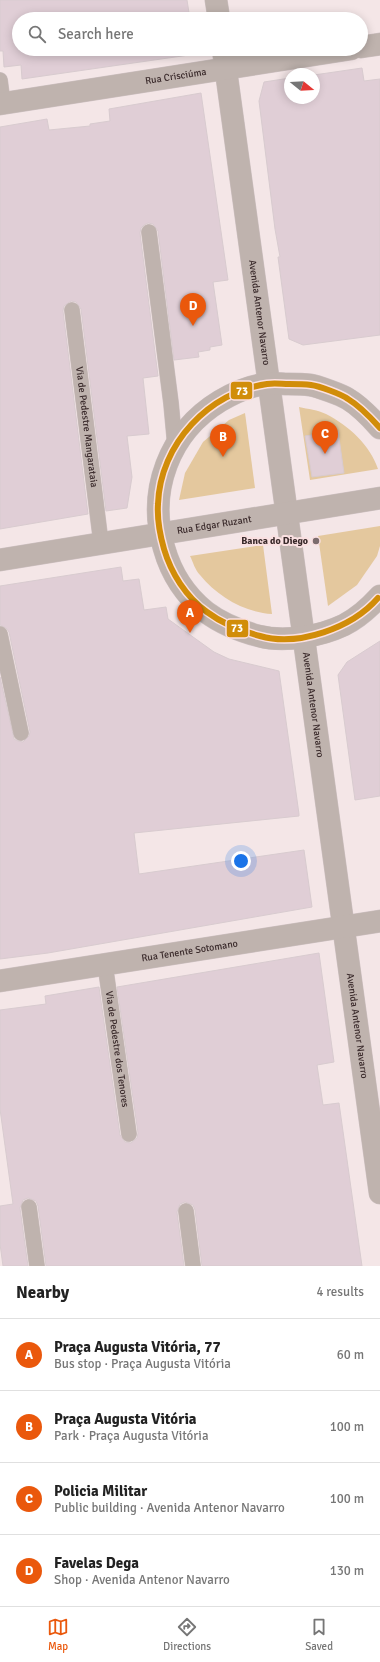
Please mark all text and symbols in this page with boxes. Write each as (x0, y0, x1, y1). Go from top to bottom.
search box (12, 12, 368, 56)
icon: search (26, 23, 48, 45)
text: Search here (58, 25, 134, 43)
street label: Rua Crisciúma (144, 66, 207, 87)
north arrow (284, 68, 320, 104)
street label: Avenida Antenor Navarro (246, 259, 272, 366)
pin: D (180, 293, 206, 326)
street label: Via de Pedestre Mangarataia (73, 366, 100, 488)
line badge: 73 (230, 381, 253, 400)
text: 73 (236, 385, 248, 398)
pin: C (312, 421, 338, 454)
pin: B (210, 424, 236, 457)
street label: Rua Edgar Ruzant (176, 513, 253, 537)
place label: Banca do Diego (241, 535, 308, 547)
marker: Banca do Diego (311, 536, 321, 546)
pin: A (177, 600, 203, 633)
line badge: 73 (226, 619, 249, 638)
text: 73 (231, 622, 243, 635)
street label: Avenida Antenor Navarro (300, 651, 326, 758)
your location (231, 851, 251, 871)
street label: Rua Tenente Sotomano (141, 938, 239, 965)
street label: Avenida Antenor Navarro (344, 972, 370, 1079)
street label: Via de Pedestre dos Tenores (103, 990, 131, 1109)
text: Nearby (16, 1282, 69, 1303)
text: 4 results (316, 1284, 364, 1300)
text: Praça Augusta Vitória, 77 (54, 1338, 220, 1356)
text: A (25, 1347, 33, 1363)
text: 60 m (337, 1347, 364, 1363)
text: Bus stop · Praça Augusta Vitória (54, 1356, 231, 1372)
text: Praça Augusta Vitória (54, 1410, 197, 1428)
text: B (25, 1419, 33, 1435)
text: 100 m (330, 1419, 364, 1435)
text: Park · Praça Augusta Vitória (54, 1428, 208, 1444)
text: Policia Militar (54, 1482, 147, 1500)
text: C (25, 1491, 33, 1507)
text: 100 m (330, 1491, 364, 1507)
text: Public building · Avenida Antenor Navarro (54, 1500, 285, 1516)
text: Favelas Dega (54, 1554, 139, 1572)
text: D (25, 1563, 33, 1579)
text: 130 m (330, 1563, 364, 1579)
text: Shop · Avenida Antenor Navarro (54, 1572, 230, 1588)
tab: Map (47, 1616, 69, 1653)
tab: Directions (163, 1616, 211, 1653)
tab: Saved (305, 1616, 333, 1653)

